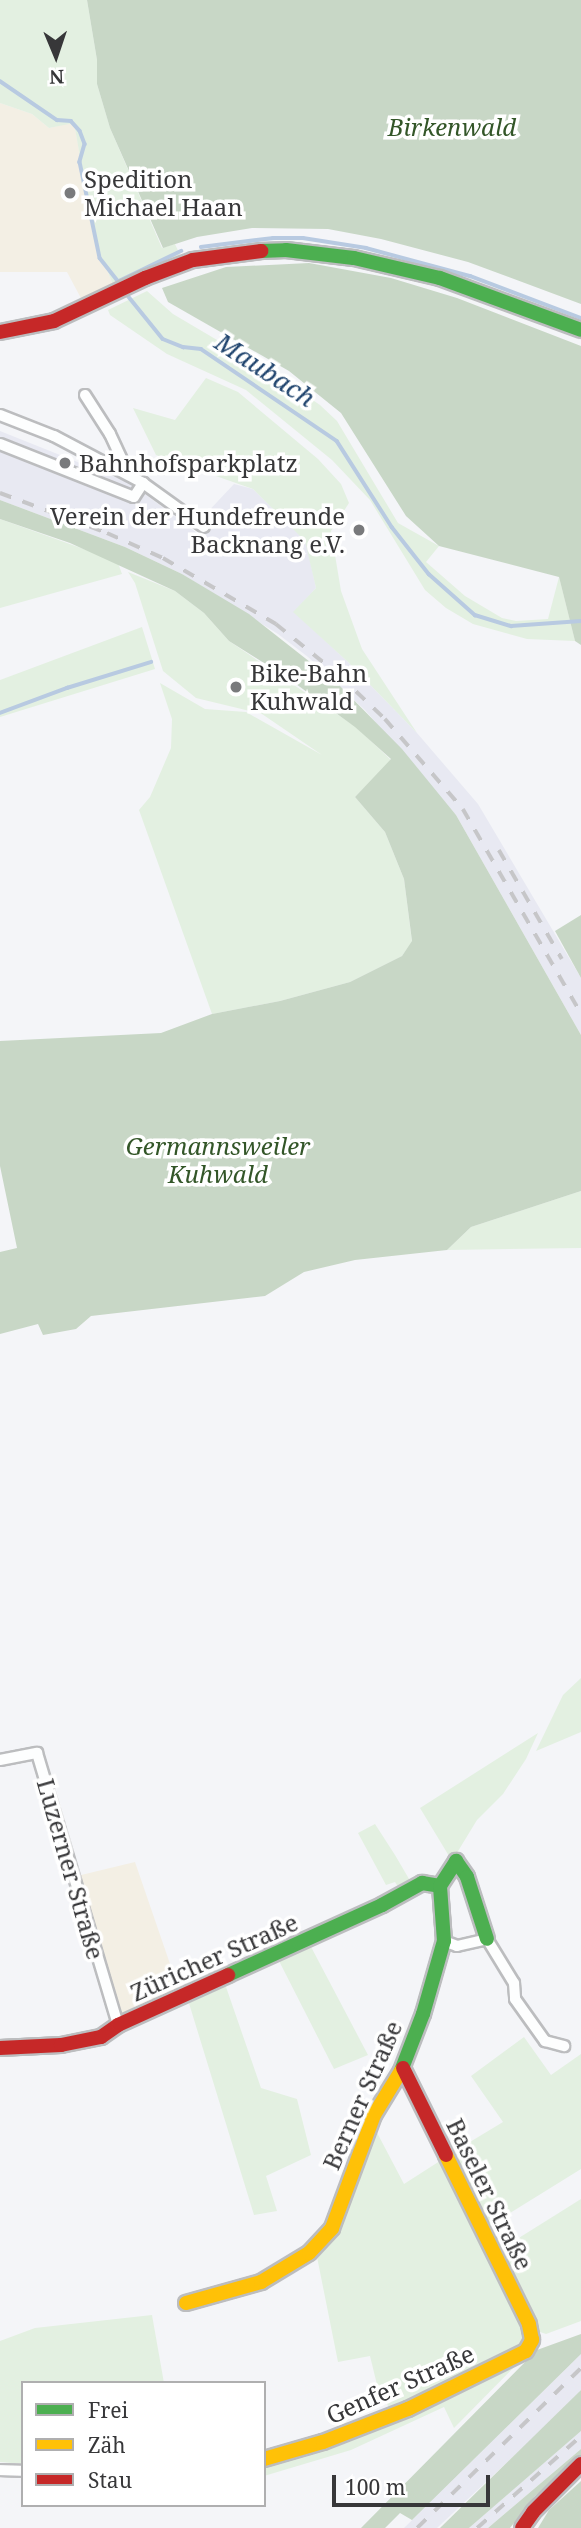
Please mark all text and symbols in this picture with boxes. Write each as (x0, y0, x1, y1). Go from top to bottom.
north arrow (21, 21, 91, 91)
text: N (49, 64, 65, 90)
park label: Birkenwald (388, 113, 516, 141)
place label: Spedition Michael Haan (84, 165, 243, 221)
marker: Spedition Michael Haan (62, 185, 78, 201)
water label: Maubach (209, 326, 321, 414)
place label: Bahnhofsparkplatz (79, 449, 298, 477)
marker: Bahnhofsparkplatz (57, 455, 73, 471)
place label: Verein der Hundefreunde Backnang e.V. (50, 502, 345, 558)
marker: Verein der Hundefreunde Backnang e.V. (351, 522, 367, 538)
place label: Bike-Bahn Kuhwald (250, 659, 367, 715)
marker: Bike-Bahn Kuhwald (228, 679, 244, 695)
park label: Germannsweiler Kuhwald (126, 1132, 310, 1188)
street label: Luzerner Straße (31, 1775, 111, 1963)
street label: Züricher Straße (126, 1907, 302, 2007)
street label: Berner Straße (316, 2016, 408, 2174)
street label: Baseler Straße (441, 2114, 539, 2274)
street label: Genfer Straße (322, 2339, 478, 2429)
legend (21, 2381, 266, 2507)
text: Frei (88, 2396, 128, 2424)
text: Zäh (88, 2431, 126, 2459)
scale bar (336, 2462, 494, 2506)
text: Stau (88, 2466, 132, 2494)
text: 100 m (345, 2473, 406, 2501)

